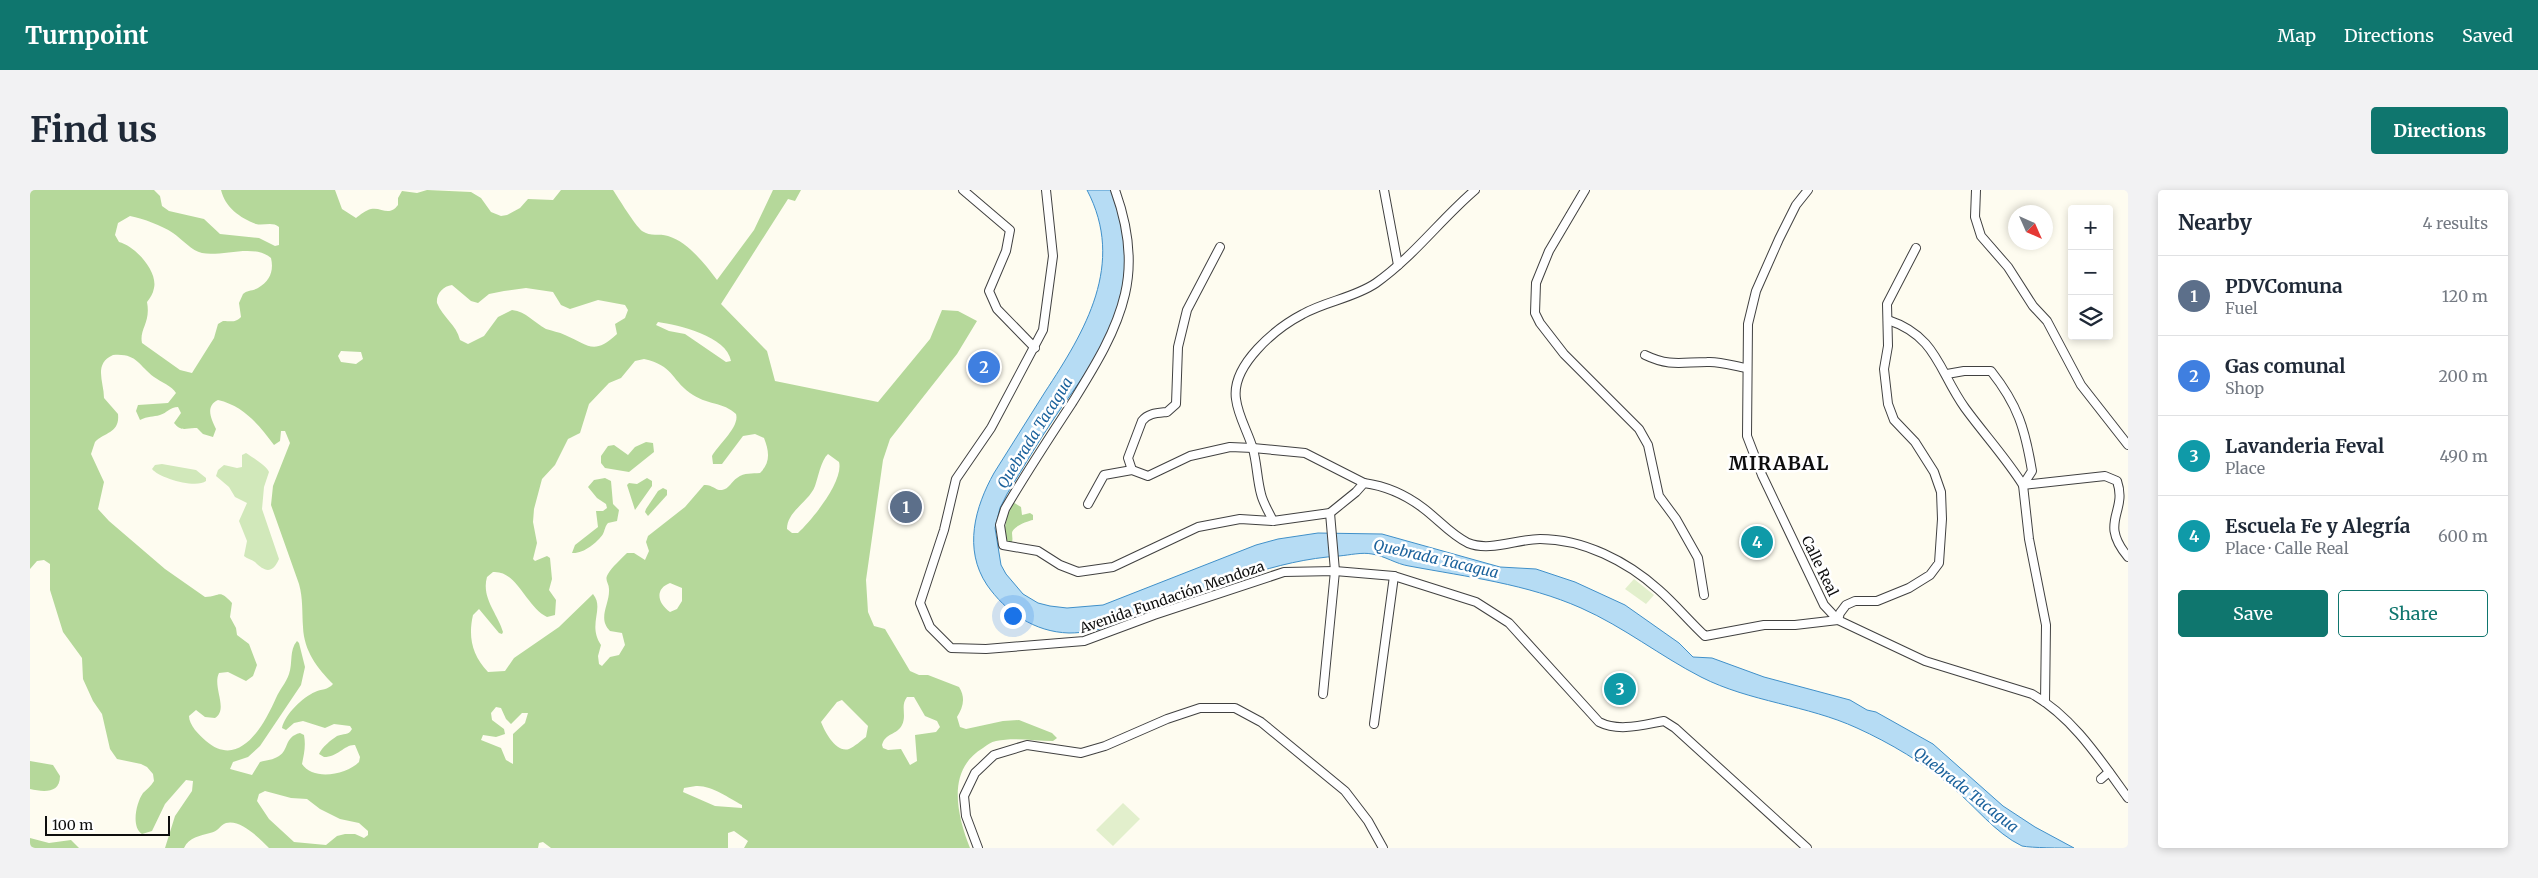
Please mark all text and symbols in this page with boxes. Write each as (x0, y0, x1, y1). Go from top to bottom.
text: Turnpoint (25, 20, 148, 51)
text: Map (2278, 24, 2316, 47)
text: Directions (2344, 24, 2434, 47)
text: Saved (2462, 24, 2513, 47)
button: Directions (2371, 107, 2508, 154)
text: Find us (30, 108, 157, 152)
north arrow (2008, 205, 2053, 250)
map controls (2068, 205, 2113, 340)
button: + (2068, 205, 2113, 250)
text: Nearby (2178, 209, 2252, 236)
text: 4 results (2422, 213, 2488, 233)
button: − (2068, 250, 2113, 295)
text: PDVComuna (2225, 274, 2343, 298)
text: 1 (2190, 286, 2198, 306)
text: 120 m (2442, 286, 2488, 306)
button: layers (2068, 295, 2113, 340)
text: Fuel (2225, 298, 2258, 318)
pin: 2 (968, 348, 1000, 386)
text: Gas comunal (2225, 354, 2345, 378)
text: 2 (2189, 366, 2199, 386)
text: 200 m (2438, 366, 2488, 386)
water label: Quebrada Tacagua (993, 373, 1077, 492)
text: Shop (2225, 378, 2264, 398)
text: Lavanderia Feval (2225, 434, 2384, 458)
text: 3 (2189, 446, 2199, 466)
text: 490 m (2439, 446, 2488, 466)
district label: MIRABAL (1729, 451, 1829, 475)
text: Place (2225, 458, 2265, 478)
pin: 1 (890, 488, 922, 526)
text: Escuela Fe y Alegría (2225, 514, 2410, 538)
pin: 4 (1741, 523, 1773, 561)
text: 4 (2189, 526, 2199, 546)
text: 600 m (2438, 526, 2488, 546)
street label: Calle Real (1798, 533, 1843, 600)
water label: Quebrada Tacagua (1372, 535, 1501, 582)
text: Place · Calle Real (2225, 538, 2349, 558)
street label: Avenida Fundación Mendoza (1076, 557, 1267, 637)
button: Save (2178, 590, 2328, 637)
button: Share (2338, 590, 2488, 637)
your location (1000, 603, 1026, 629)
pin: 3 (1604, 670, 1636, 708)
water label: Quebrada Tacagua (1910, 743, 2023, 836)
scale bar (45, 813, 170, 836)
text: 100 m (52, 816, 93, 834)

